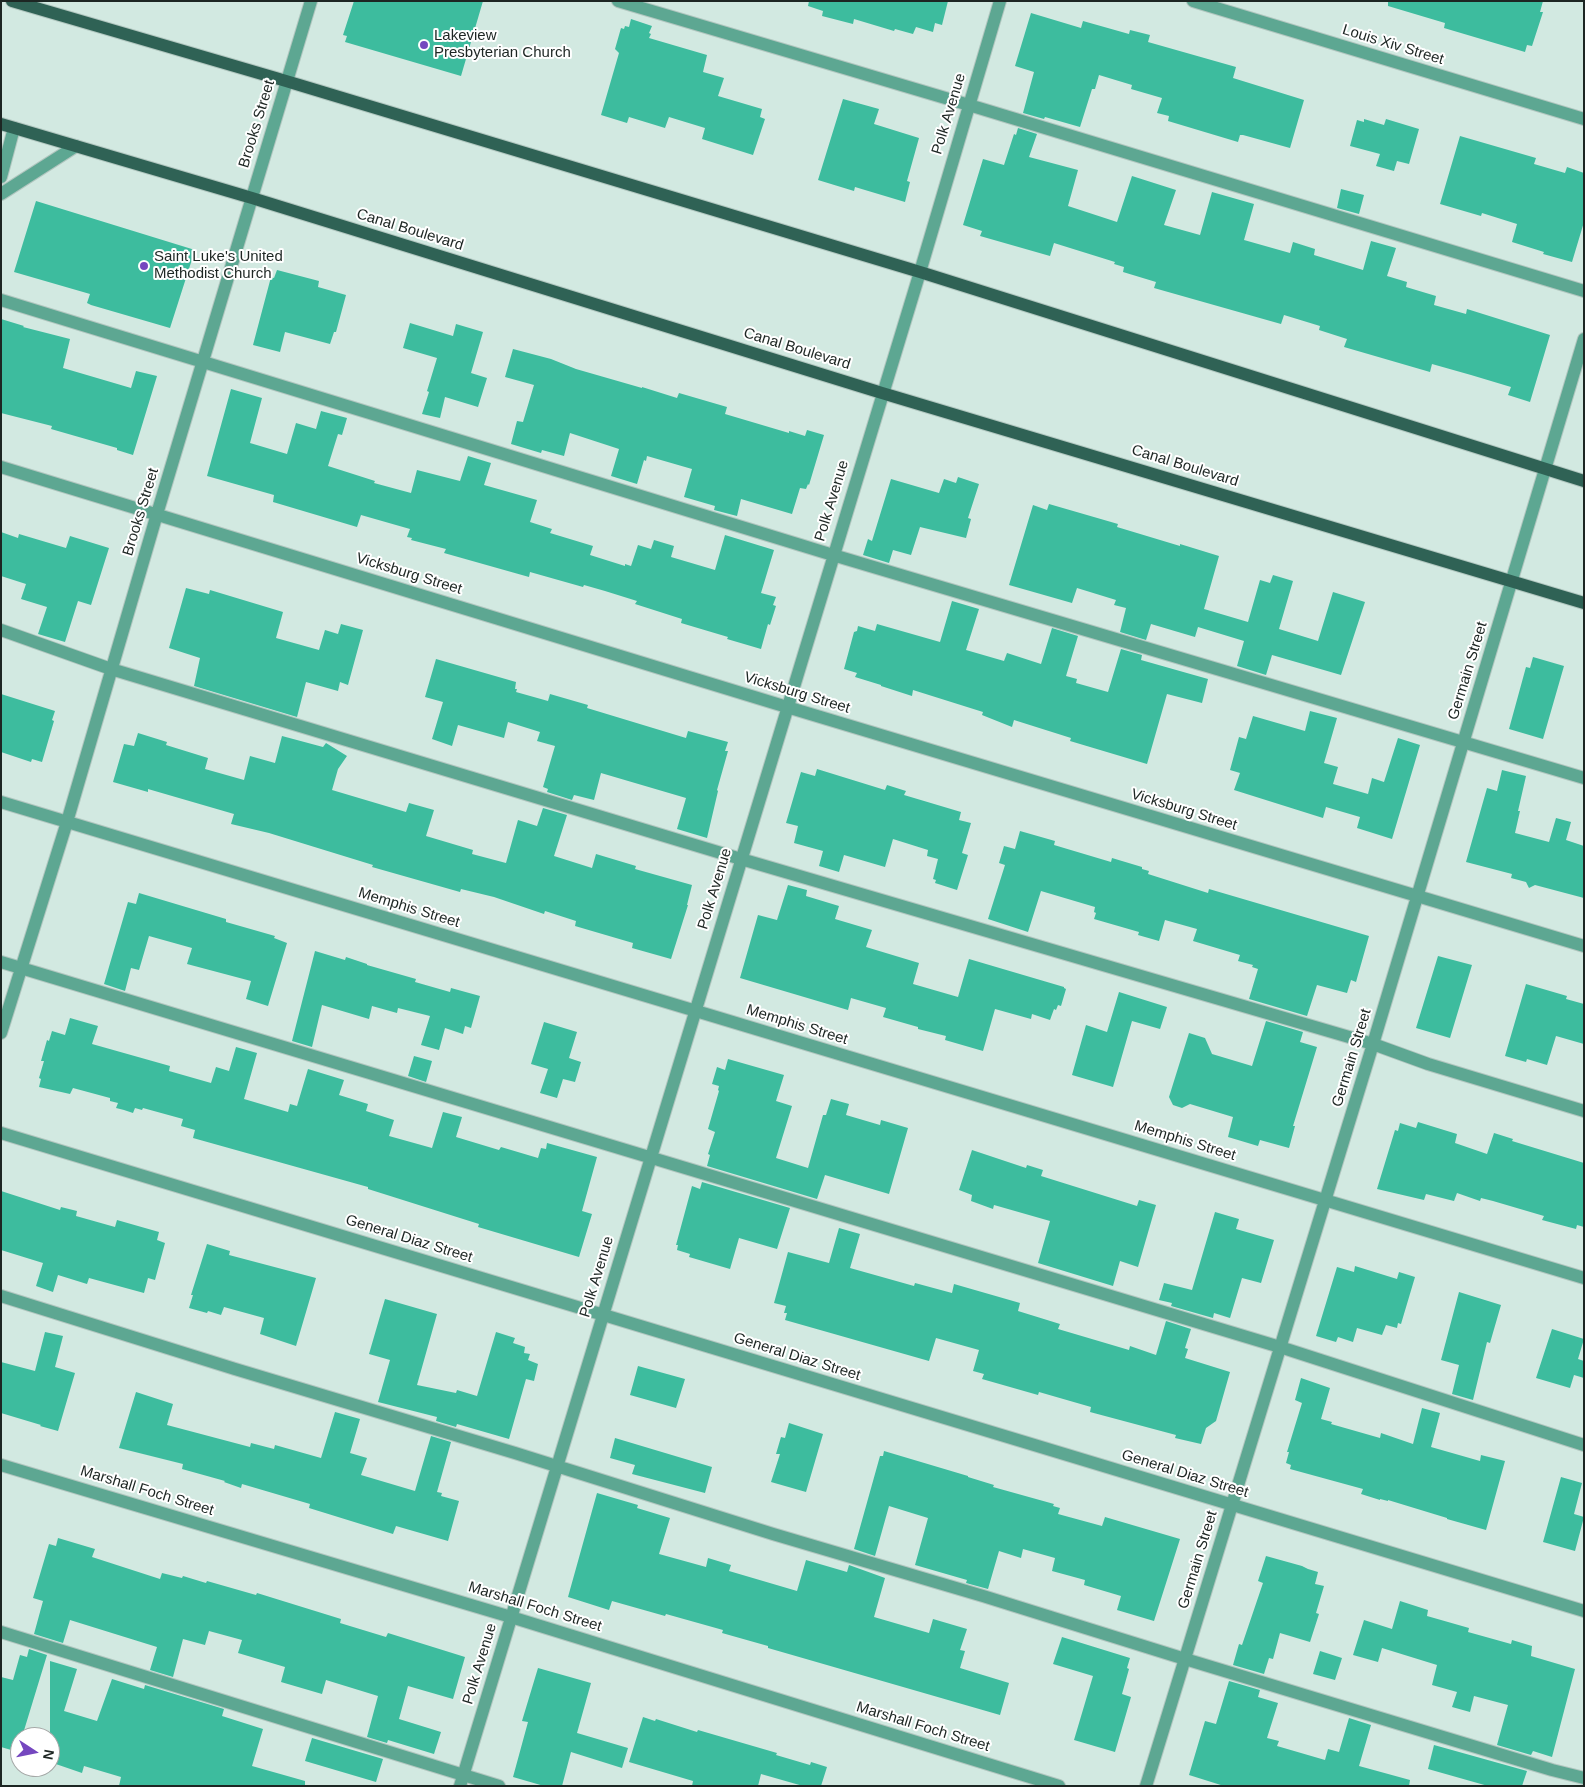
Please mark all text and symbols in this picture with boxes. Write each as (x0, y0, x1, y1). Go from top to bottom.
street label: Louis Xiv Street (1340, 21, 1446, 69)
place label: Lakeview Presbyterian Church (434, 27, 571, 62)
marker: Lakeview Presbyterian Church (418, 39, 430, 51)
street label: Polk Avenue (928, 71, 970, 157)
street label: Brooks Street (235, 78, 279, 170)
street label: Canal Boulevard (354, 205, 466, 255)
place label: Saint Luke's United Methodist Church (154, 248, 283, 283)
marker: Saint Luke's United Methodist Church (138, 260, 150, 272)
street label: Canal Boulevard (741, 324, 853, 374)
street label: Canal Boulevard (1129, 441, 1241, 491)
street label: Polk Avenue (811, 458, 853, 544)
street label: Brooks Street (119, 466, 163, 558)
street label: Vicksburg Street (354, 549, 464, 599)
street label: Germain Street (1445, 620, 1491, 722)
street label: Vicksburg Street (742, 668, 852, 718)
street label: Vicksburg Street (1129, 785, 1239, 835)
street label: Polk Avenue (694, 846, 736, 932)
street label: Memphis Street (356, 884, 462, 932)
street label: Memphis Street (744, 1001, 850, 1049)
street label: Germain Street (1329, 1007, 1375, 1109)
street label: Memphis Street (1132, 1117, 1238, 1165)
street label: General Diaz Street (343, 1211, 475, 1267)
street label: Polk Avenue (576, 1234, 618, 1320)
street label: General Diaz Street (731, 1329, 863, 1385)
street label: General Diaz Street (1119, 1446, 1251, 1502)
street label: Marshall Foch Street (78, 1462, 216, 1520)
street label: Germain Street (1175, 1509, 1221, 1611)
street label: Marshall Foch Street (466, 1578, 604, 1636)
street label: Polk Avenue (459, 1621, 501, 1707)
street label: Marshall Foch Street (854, 1698, 992, 1756)
north arrow (10, 1727, 60, 1777)
text: N (40, 1748, 58, 1761)

